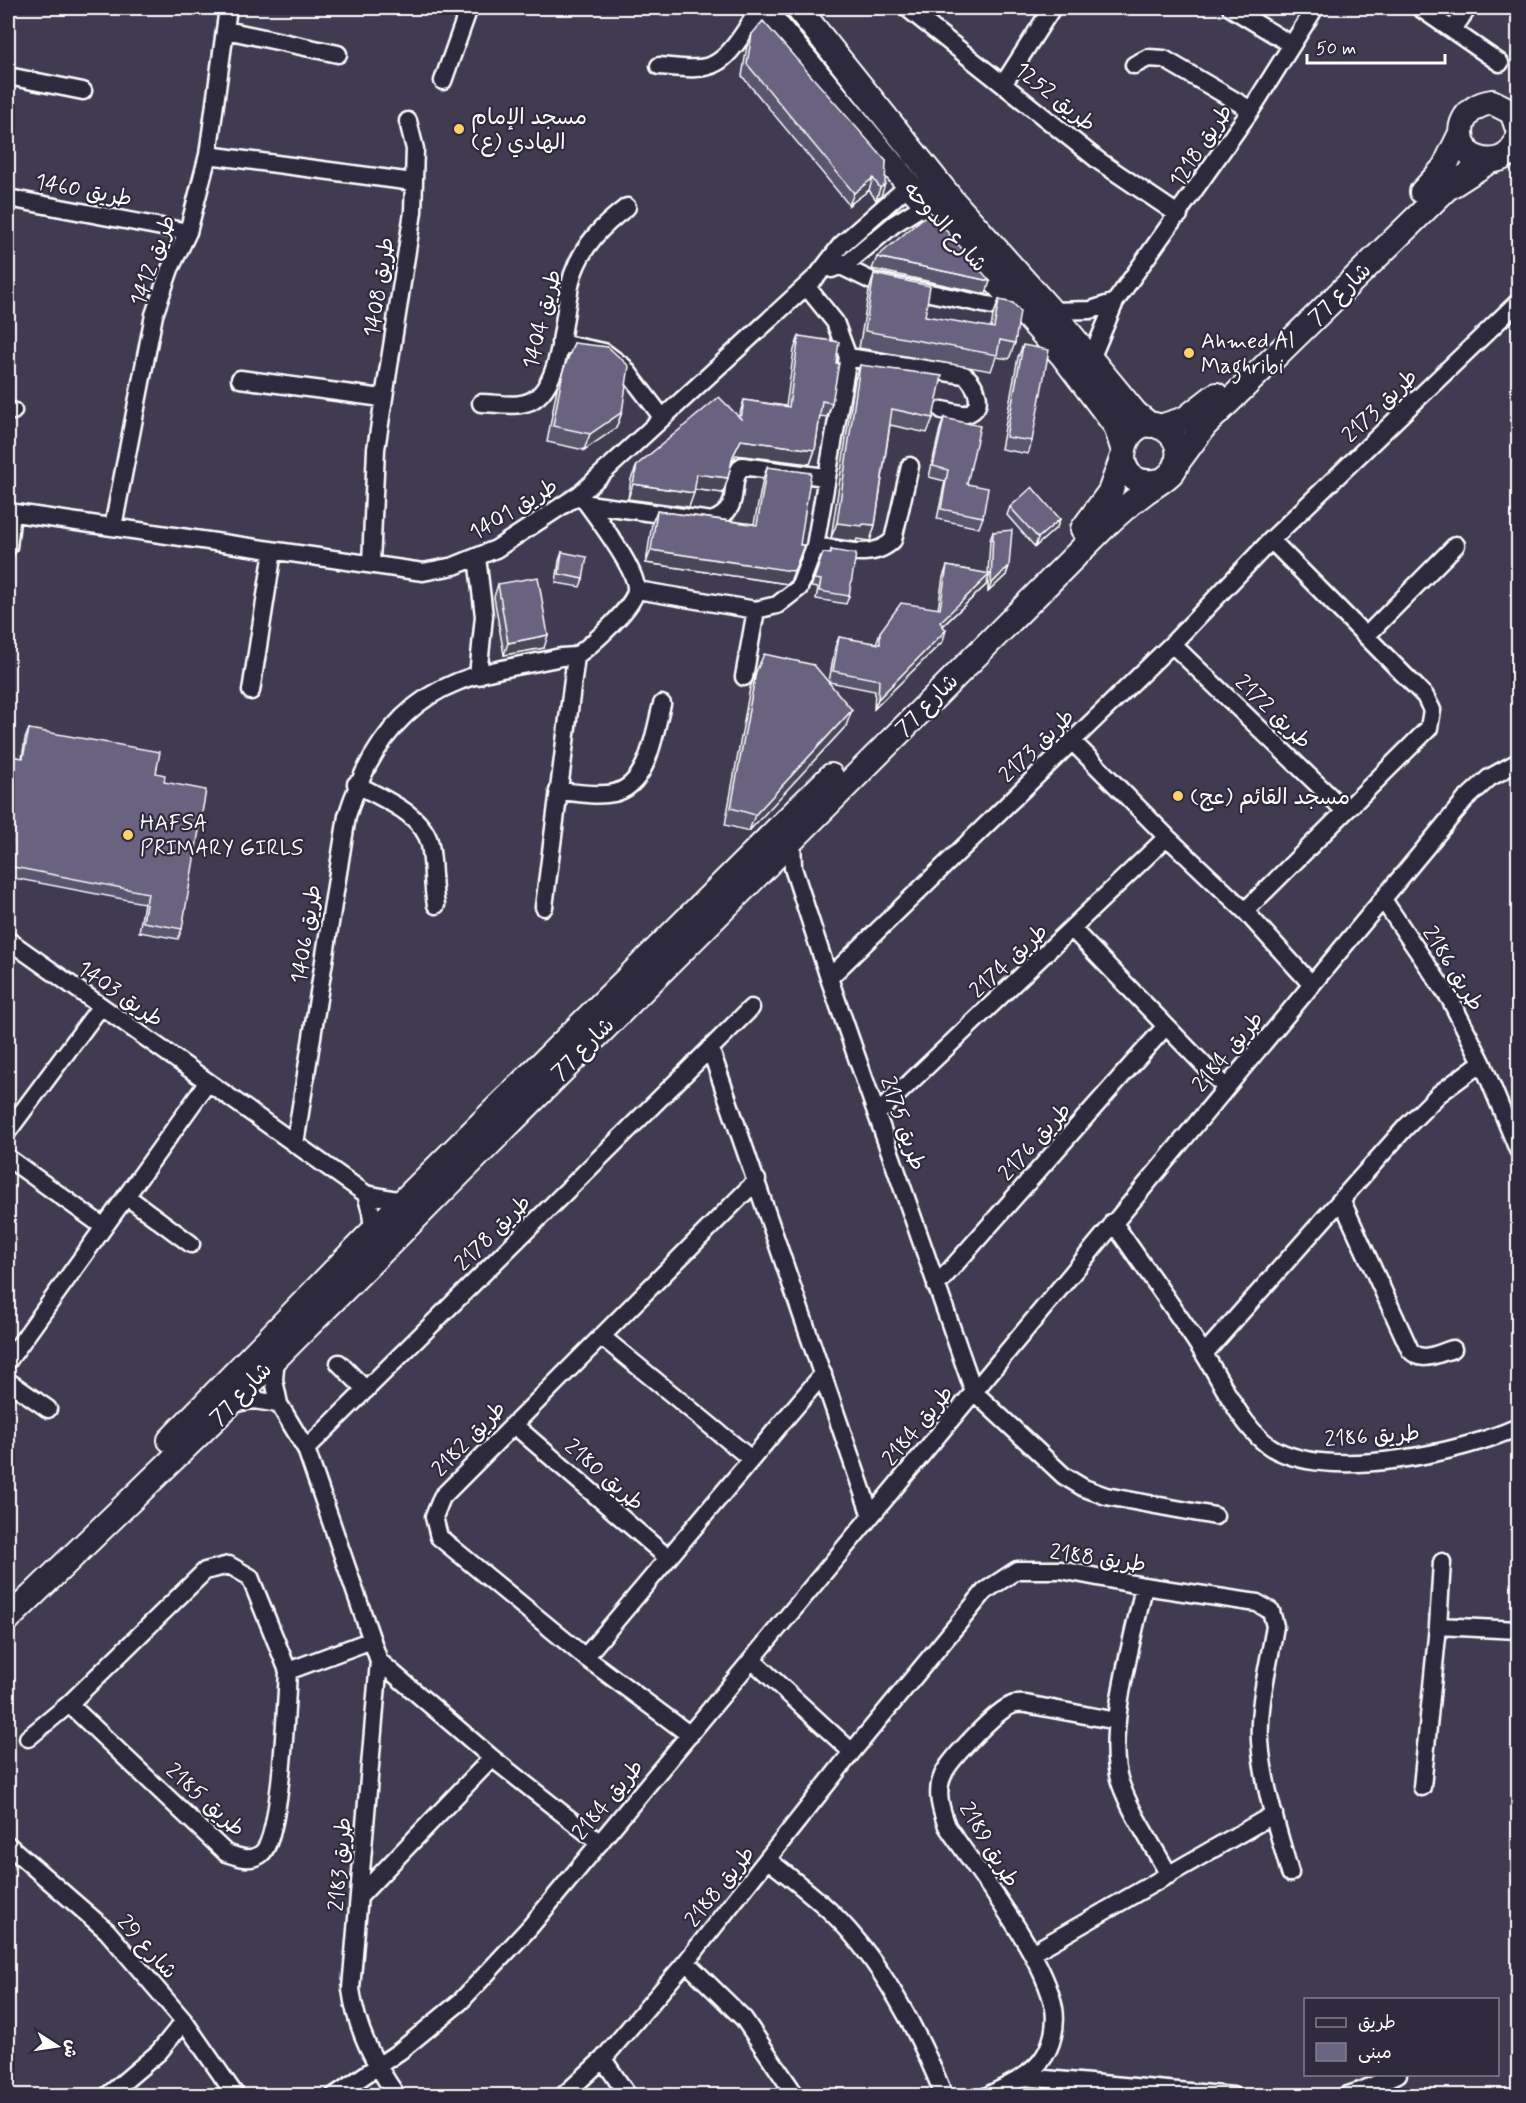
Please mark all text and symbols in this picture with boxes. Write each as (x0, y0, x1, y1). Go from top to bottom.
scale bar (1307, 27, 1445, 65)
text: 50 m (1316, 37, 1356, 61)
street label: طريق 1252 (1008, 56, 1101, 139)
street label: طريق 1218 (1164, 99, 1240, 193)
place label: مسجد الإمام الهادي (ع) (471, 104, 587, 158)
marker: مسجد الإمام الهادي (ع) (452, 122, 466, 136)
street label: طريق 1460 (33, 168, 134, 214)
street label: شارع الدوحه (897, 176, 992, 278)
street label: طريق 1412 (125, 211, 183, 310)
street label: طريق 1408 (358, 235, 402, 339)
street label: شارع 77 (1303, 257, 1378, 332)
street label: طريق 1404 (517, 267, 569, 372)
place label: Ahmed Al Maghribi (1201, 328, 1294, 384)
marker: Ahmed Al Maghribi (1182, 346, 1196, 360)
street label: طريق 2173 (1337, 364, 1424, 449)
street label: طريق 1401 (465, 472, 563, 547)
street label: شارع 77 (890, 668, 965, 743)
street label: طريق 2172 (1229, 669, 1317, 756)
street label: طريق 2173 (994, 704, 1081, 789)
place label: مسجد القائم (عج) (1190, 784, 1350, 813)
marker: مسجد القائم (عج) (1171, 789, 1185, 803)
place label: HAFSA PRIMARY GIRLS (140, 810, 303, 863)
marker: HAFSA PRIMARY GIRLS (121, 828, 135, 842)
street label: طريق 1406 (285, 883, 329, 986)
street label: طريق 2174 (964, 918, 1055, 1005)
street label: طريق 2186 (1415, 921, 1489, 1017)
street label: طريق 1403 (71, 955, 168, 1034)
street label: طريق 2184 (1187, 1006, 1270, 1098)
street label: شارع 77 (546, 1012, 621, 1087)
street label: طريق 2175 (873, 1073, 931, 1174)
street label: طريق 2176 (993, 1097, 1078, 1187)
street label: طريق 2178 (449, 1189, 538, 1278)
street label: شارع 77 (204, 1357, 279, 1432)
street label: طريق 2184 (877, 1380, 960, 1472)
street label: طريق 2182 (426, 1395, 513, 1483)
street label: طريق 2186 (1324, 1420, 1421, 1454)
street label: طريق 2180 (558, 1433, 649, 1518)
street label: طريق 2188 (1048, 1538, 1148, 1580)
street label: طريق 2184 (567, 1754, 650, 1846)
street label: طريق 2185 (159, 1757, 250, 1843)
street label: طريق 2189 (952, 1797, 1025, 1893)
street label: طريق 2183 (323, 1816, 359, 1912)
street label: طريق 2188 (679, 1841, 762, 1934)
street label: شارع 29 (110, 1909, 183, 1985)
legend (1304, 1998, 1499, 2076)
text: طريق (1358, 2011, 1396, 2035)
north arrow (27, 2016, 87, 2076)
text: ش (58, 2038, 82, 2060)
text: مبنى (1358, 2041, 1392, 2065)

